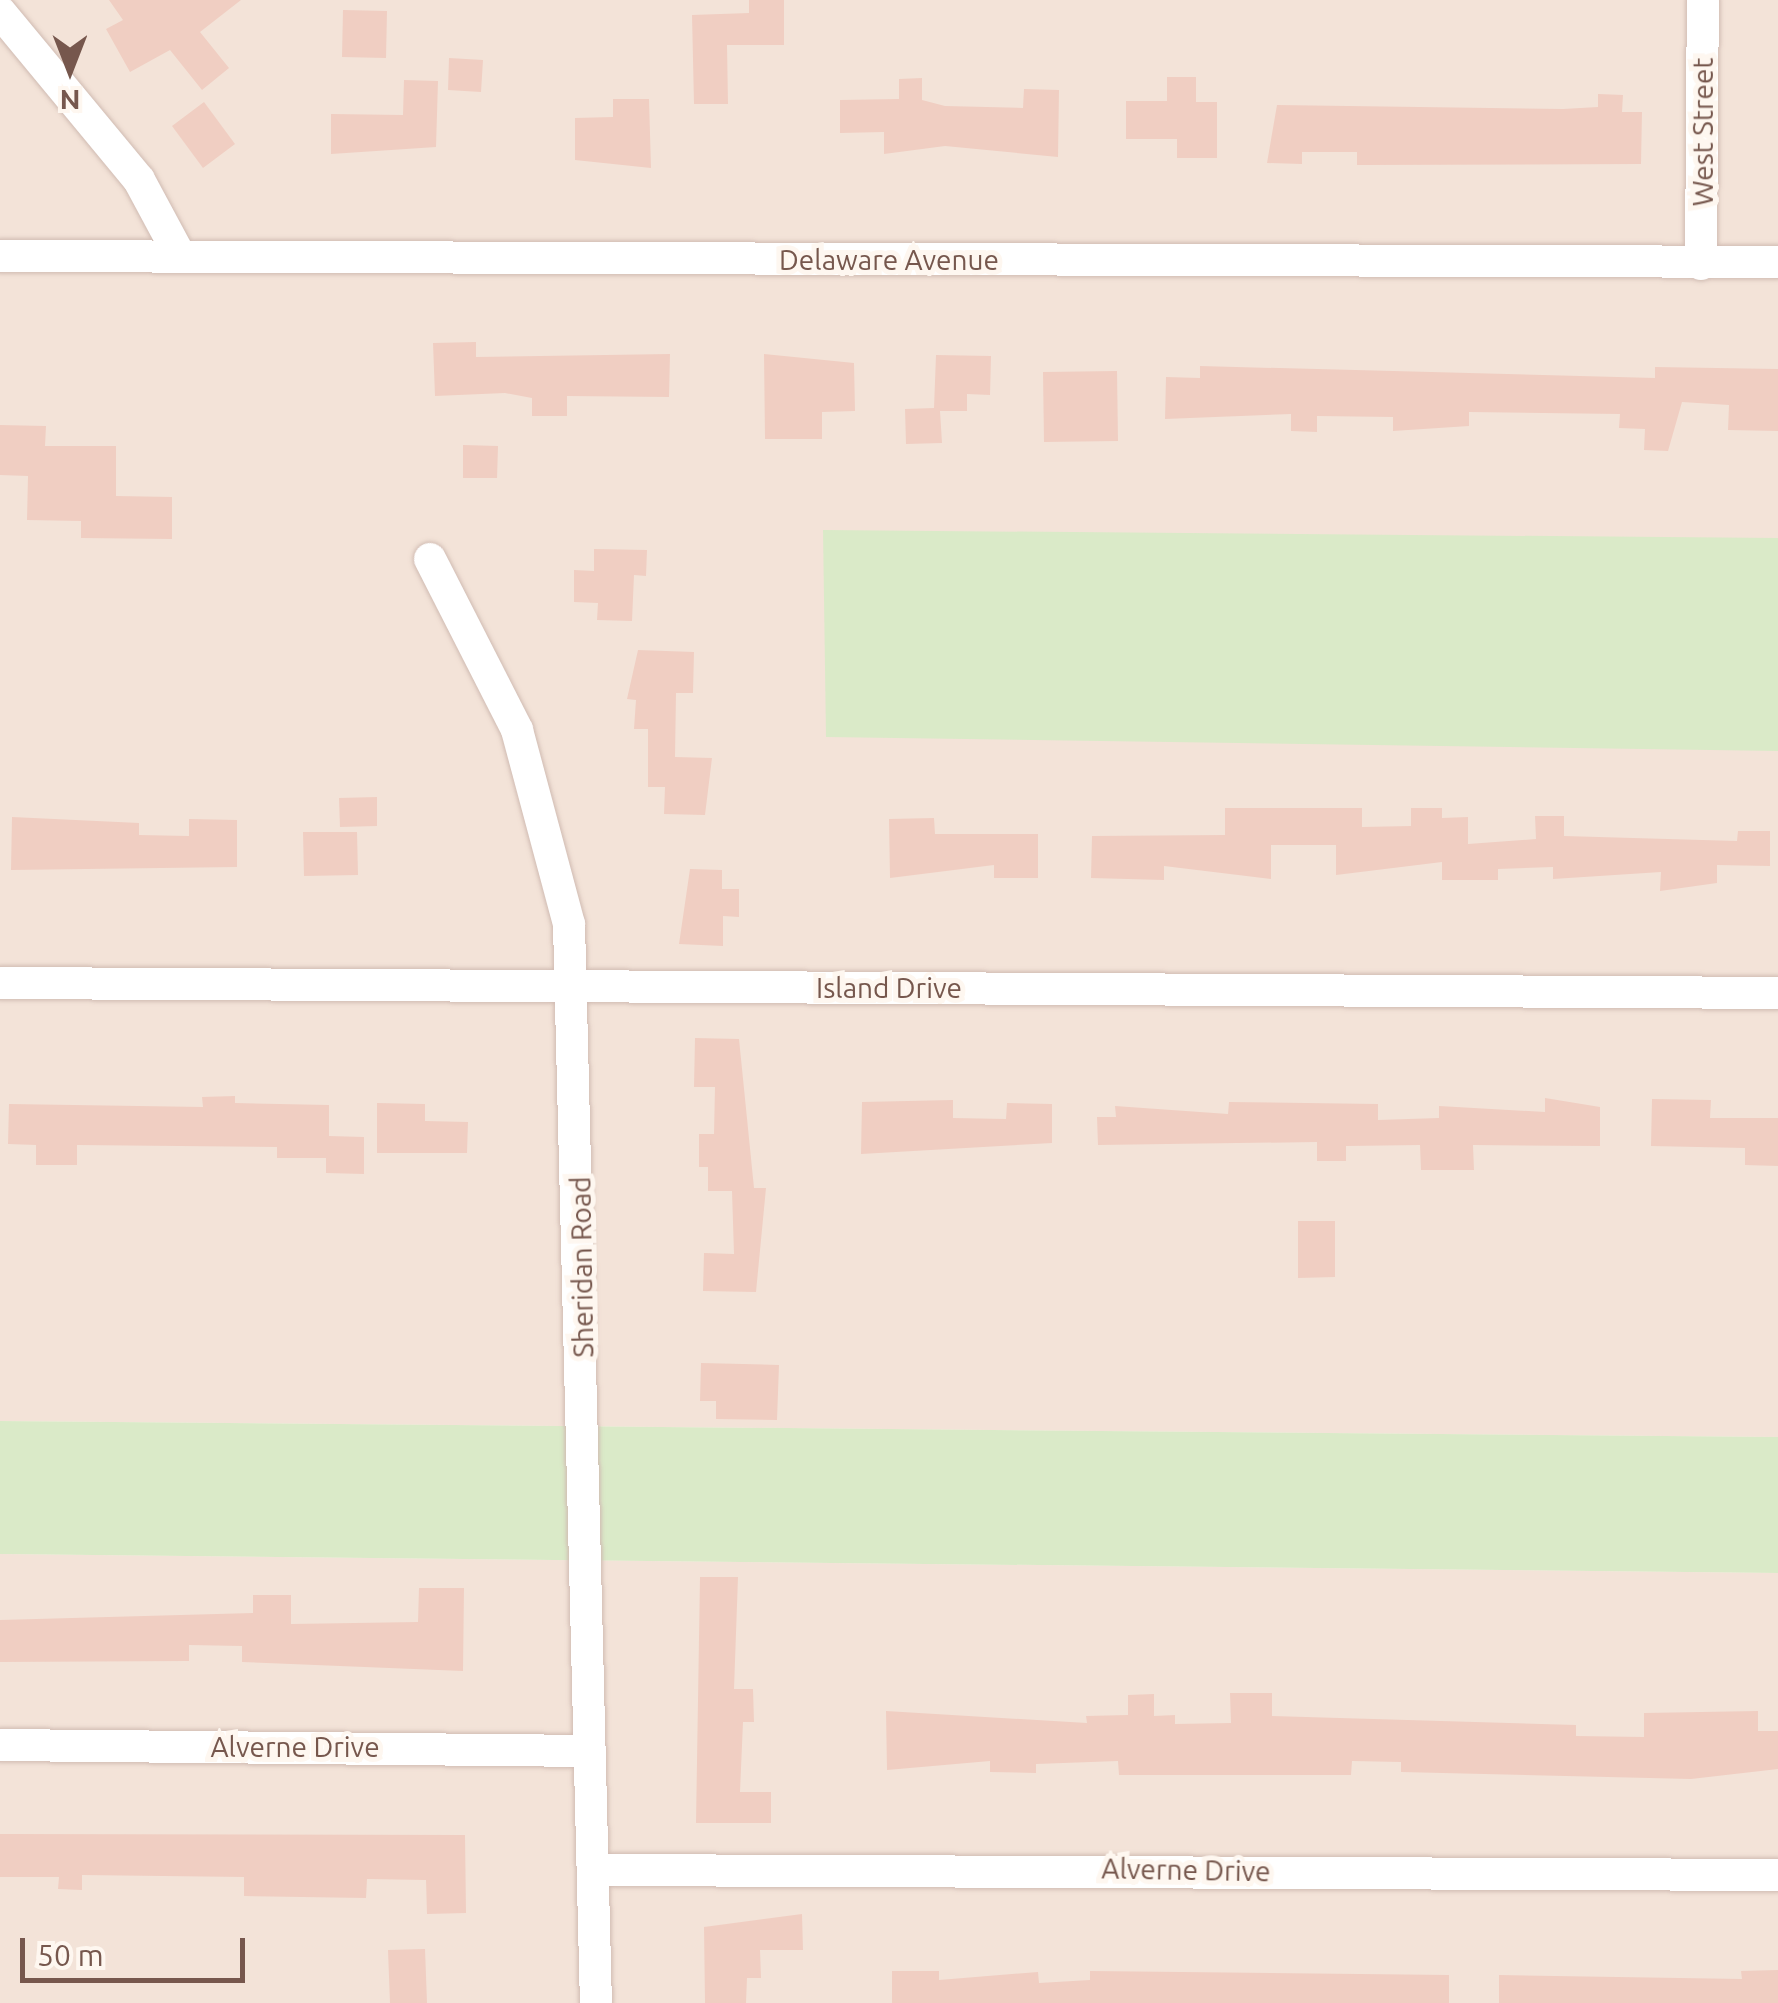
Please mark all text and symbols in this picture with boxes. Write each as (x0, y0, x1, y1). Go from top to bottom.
north arrow (20, 20, 120, 120)
street label: West Street (1686, 58, 1720, 206)
text: N (60, 85, 80, 116)
street label: Delaware Avenue (779, 243, 999, 277)
street label: Island Drive (816, 971, 962, 1005)
street label: Sheridan Road (564, 1176, 600, 1358)
street label: Alverne Drive (210, 1730, 380, 1764)
street label: Alverne Drive (1101, 1852, 1271, 1888)
scale bar (25, 1918, 250, 1980)
text: 50 m (37, 1938, 104, 1972)

